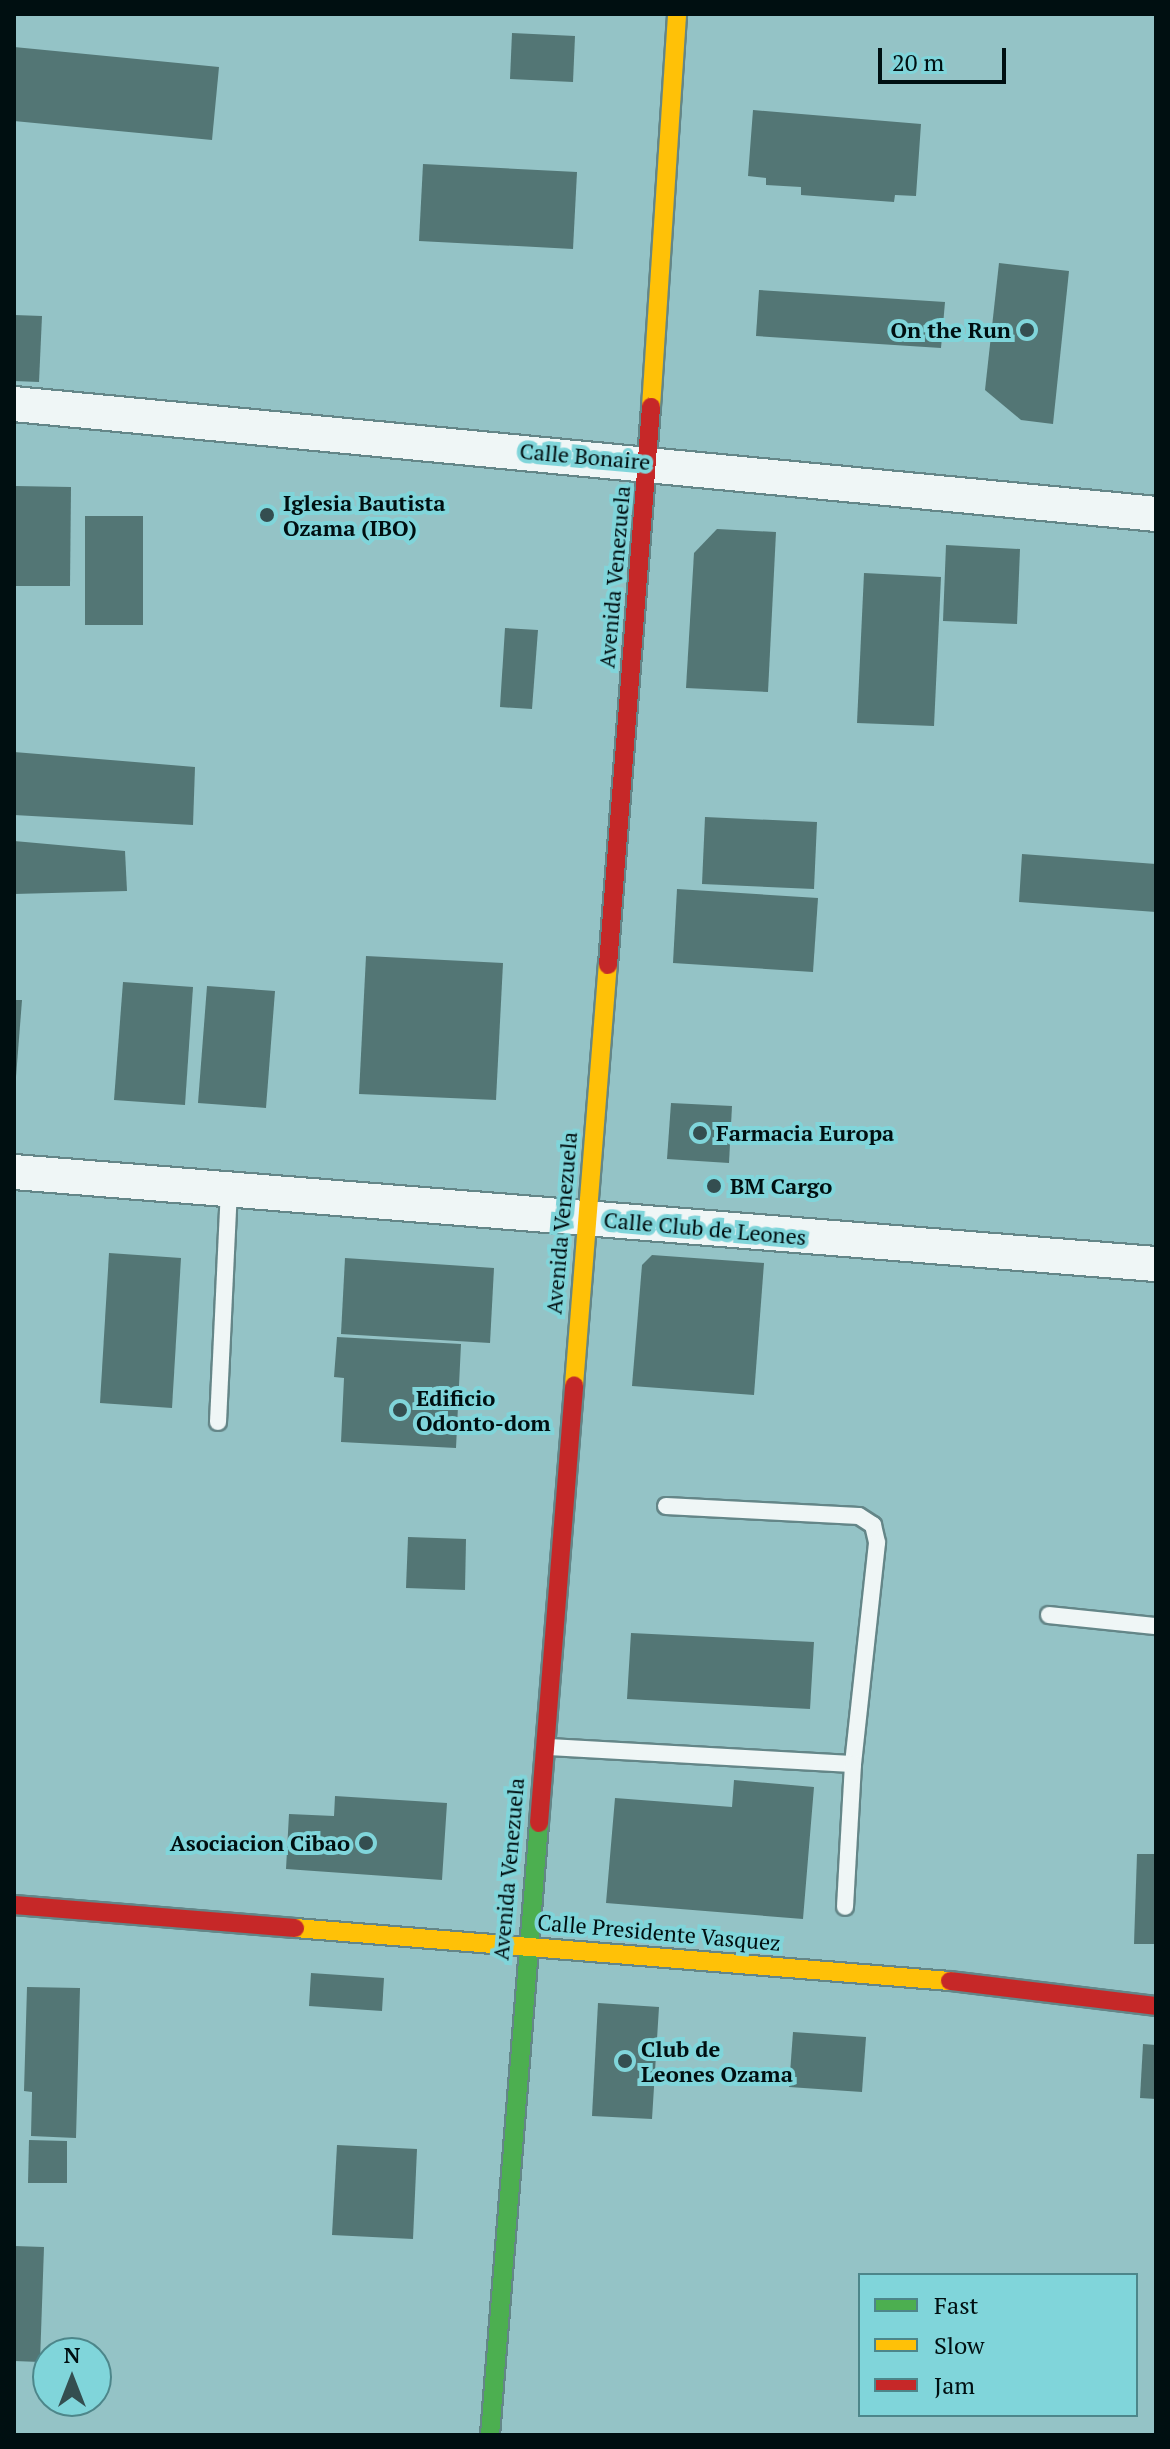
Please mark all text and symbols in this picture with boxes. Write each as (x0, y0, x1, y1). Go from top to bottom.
scale bar (882, 32, 1010, 82)
text: 20 m (892, 46, 944, 78)
place label: On the Run (891, 317, 1011, 343)
marker: On the Run (1018, 321, 1036, 339)
street label: Calle Bonaire (519, 437, 651, 475)
street label: Avenida Venezuela (593, 484, 635, 670)
place label: Iglesia Bautista Ozama (IBO) (283, 489, 445, 540)
marker: Iglesia Bautista Ozama (IBO) (258, 506, 276, 524)
place label: Farmacia Europa (716, 1120, 894, 1146)
marker: Farmacia Europa (691, 1124, 709, 1142)
street label: Avenida Venezuela (540, 1130, 582, 1316)
place label: BM Cargo (730, 1173, 832, 1199)
marker: BM Cargo (705, 1177, 723, 1195)
street label: Calle Club de Leones (603, 1206, 807, 1250)
place label: Edificio Odonto-dom (416, 1384, 551, 1436)
marker: Edificio Odonto-dom (391, 1401, 409, 1419)
street label: Avenida Venezuela (487, 1776, 529, 1962)
place label: Asociacion Cibao (170, 1830, 350, 1856)
marker: Asociacion Cibao (357, 1834, 375, 1852)
street label: Calle Presidente Vasquez (536, 1908, 782, 1956)
place label: Club de Leones Ozama (641, 2035, 793, 2086)
marker: Club de Leones Ozama (616, 2052, 634, 2070)
legend (858, 2273, 1138, 2417)
text: Fast (934, 2289, 978, 2321)
text: Slow (934, 2329, 985, 2361)
north arrow (32, 2337, 112, 2417)
text: N (64, 2340, 80, 2369)
text: Jam (934, 2369, 975, 2401)

